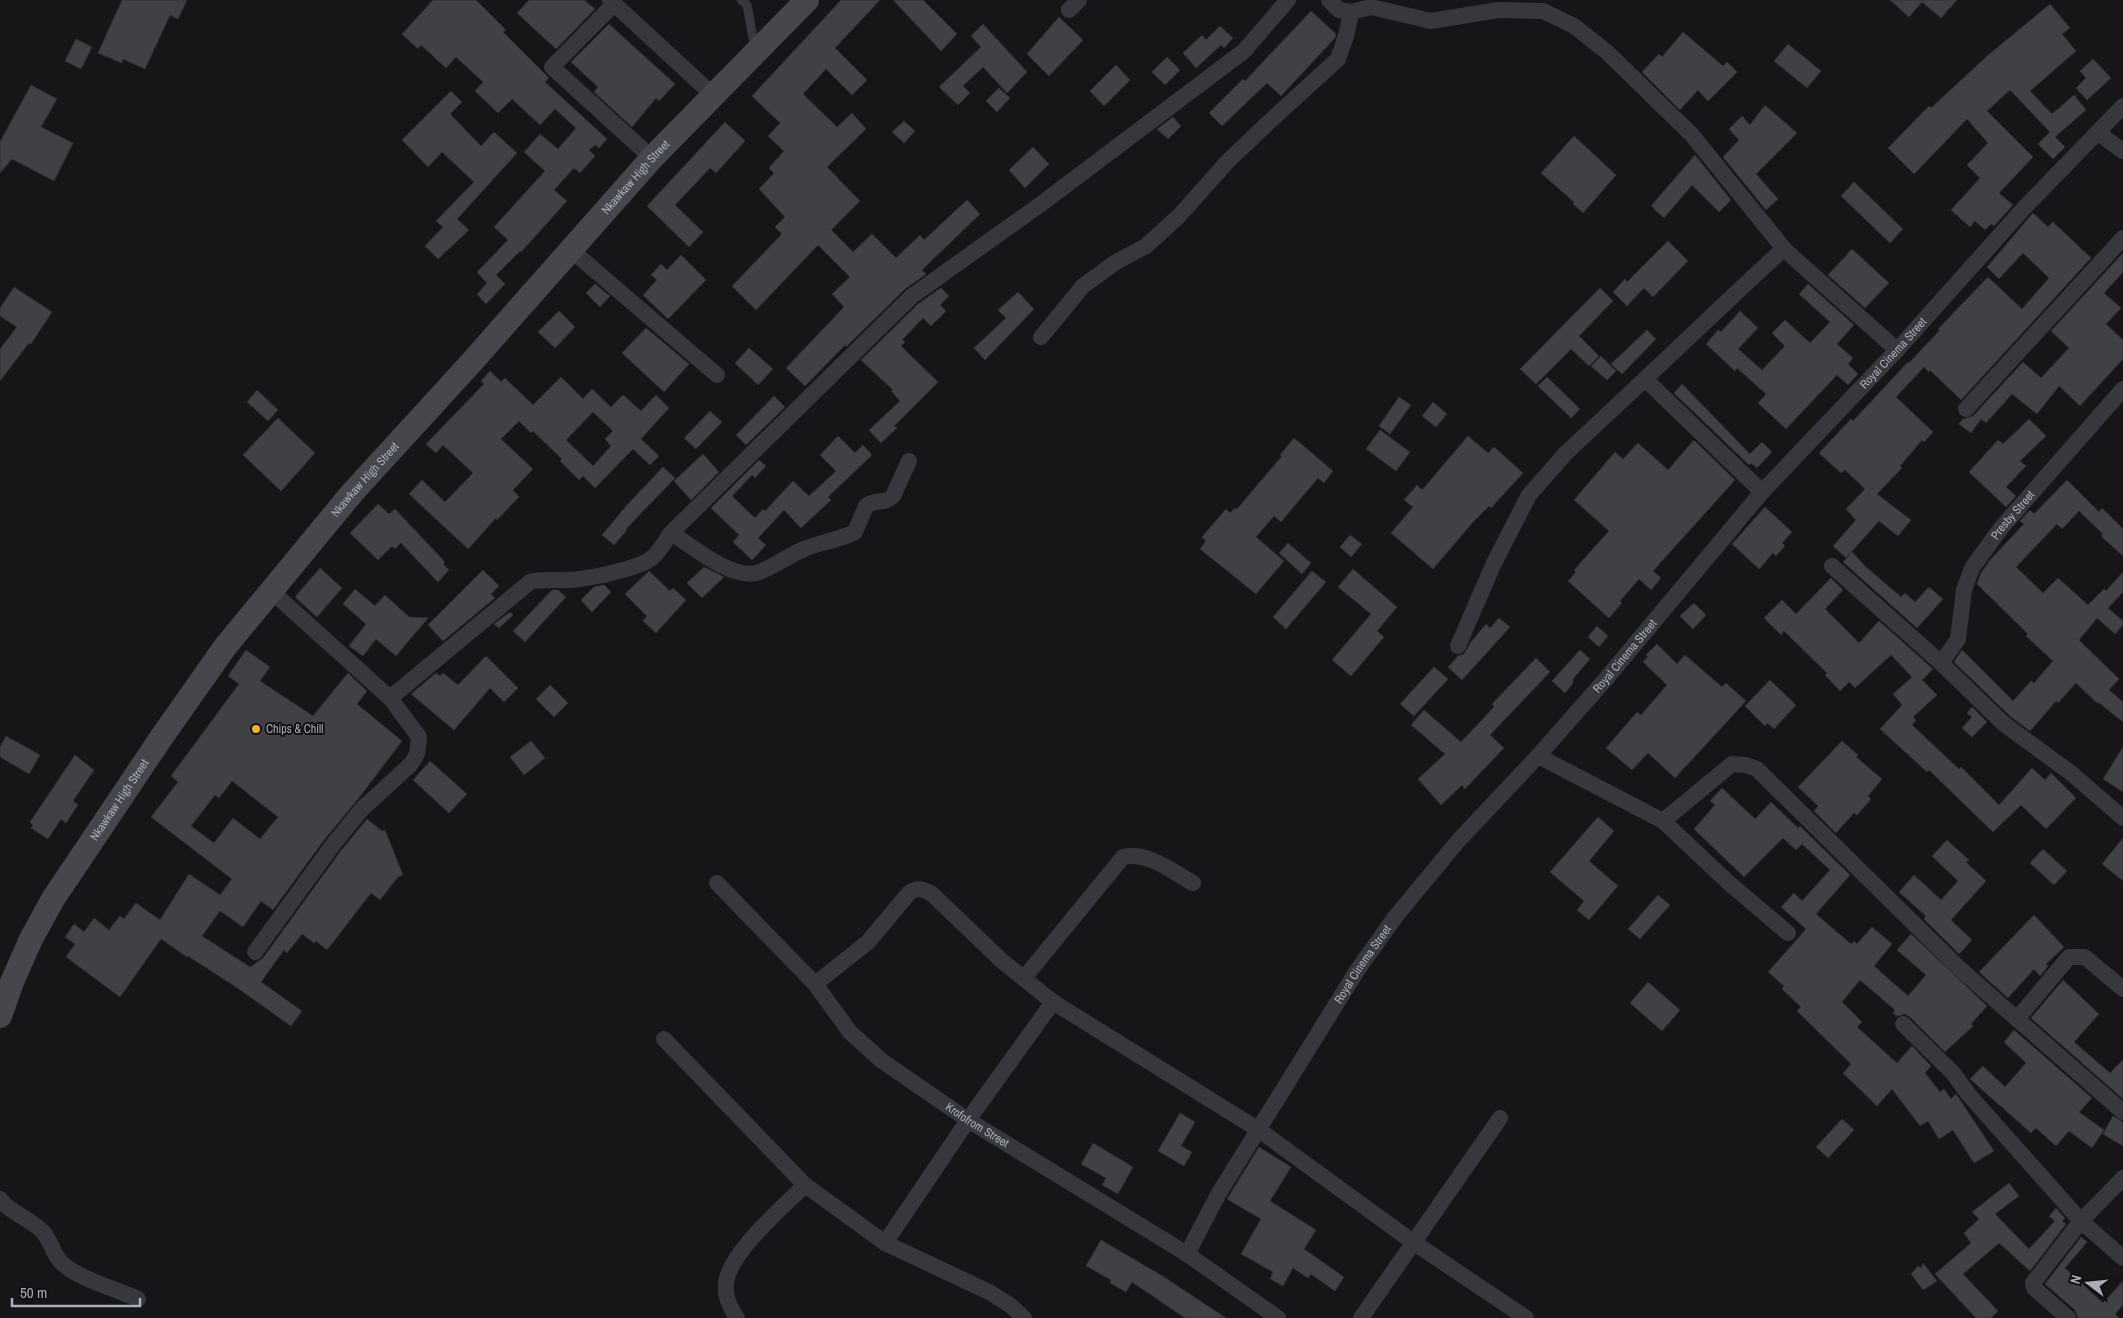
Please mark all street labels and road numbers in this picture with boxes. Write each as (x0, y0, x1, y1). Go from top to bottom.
street label: Nkawkaw High Street (598, 136, 673, 218)
street label: Royal Cinema Street (1856, 314, 1930, 392)
street label: Nkawkaw High Street (327, 439, 403, 520)
street label: Presby Street (1987, 487, 2038, 543)
street label: Royal Cinema Street (1589, 616, 1660, 696)
street label: Nkawkaw High Street (86, 756, 153, 844)
street label: Royal Cinema Street (1330, 922, 1395, 1007)
street label: Krofofrom Street (942, 1099, 1012, 1151)

